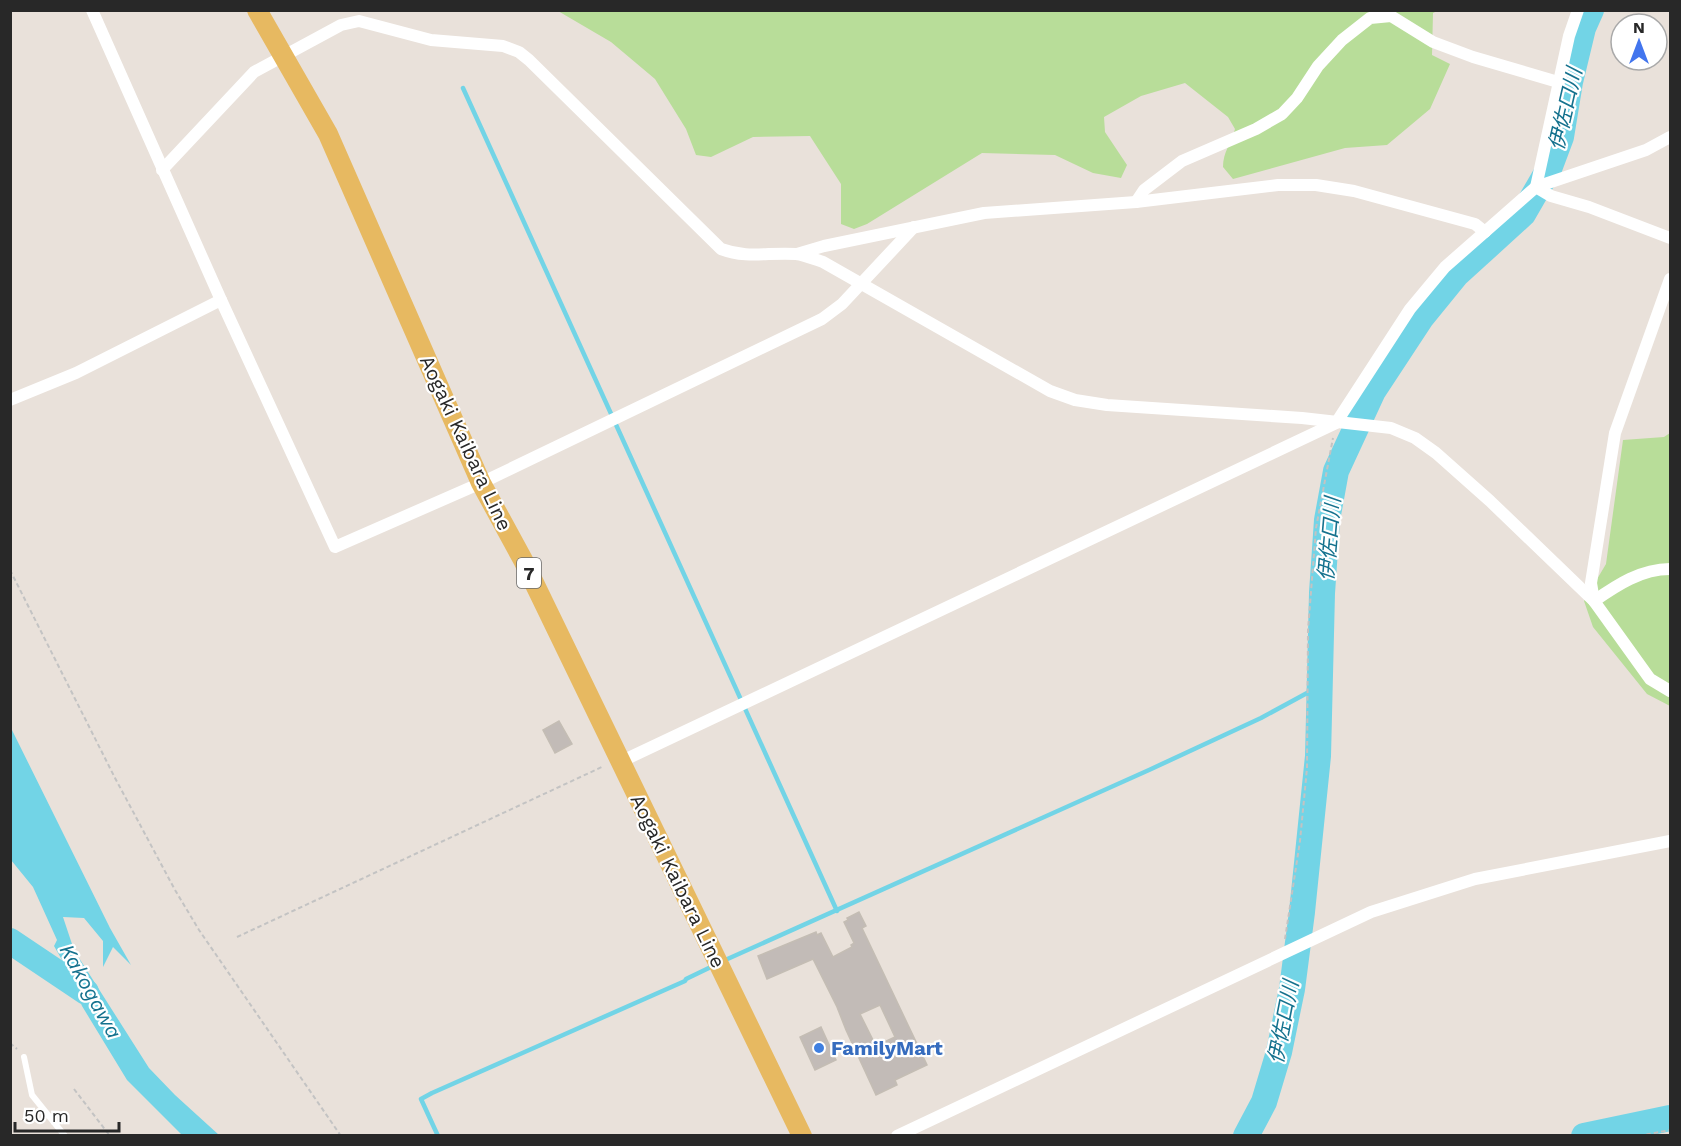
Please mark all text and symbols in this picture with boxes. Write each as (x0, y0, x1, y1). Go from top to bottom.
north arrow (1609, 12, 1669, 72)
text: N (1633, 18, 1645, 37)
water label: 伊佐口川 (1543, 63, 1587, 153)
street label: Aogaki Kaibara Line (415, 352, 517, 534)
water label: 伊佐口川 (1313, 494, 1345, 582)
road number: 7 (517, 558, 541, 588)
street label: Aogaki Kaibara Line (625, 790, 731, 972)
water label: Kakogawa (55, 939, 127, 1043)
water label: 伊佐口川 (1263, 976, 1304, 1066)
place label: FamilyMart (831, 1036, 943, 1060)
marker: FamilyMart (812, 1041, 826, 1055)
scale bar (15, 1095, 118, 1133)
text: 50 m (24, 1105, 69, 1126)

